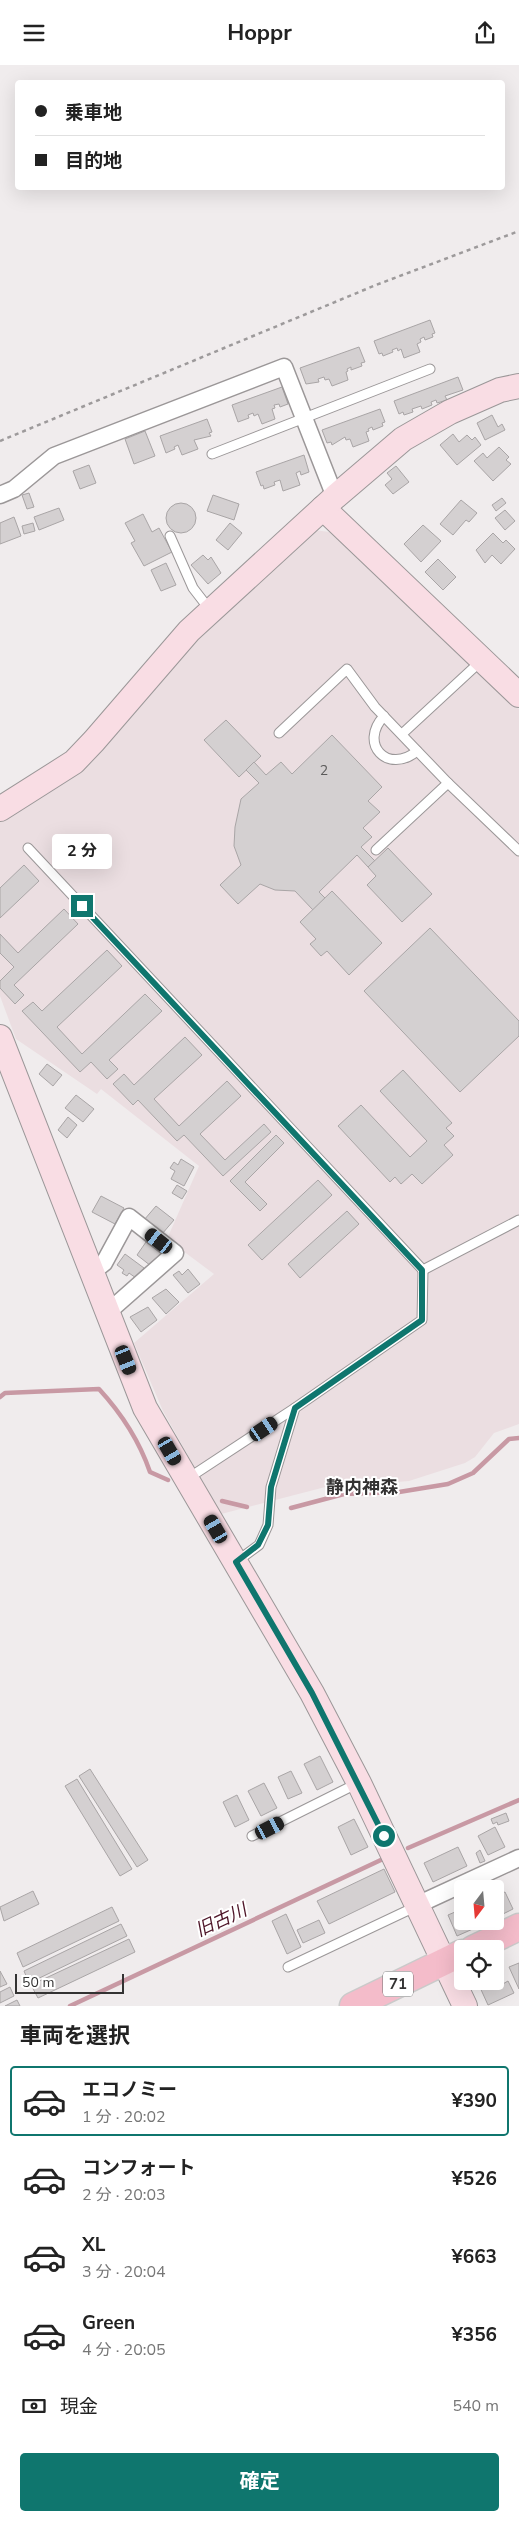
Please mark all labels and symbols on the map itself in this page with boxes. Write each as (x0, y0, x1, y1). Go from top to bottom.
house number: 2 (320, 761, 328, 780)
callout: 2 分 (52, 833, 112, 869)
route end (71, 895, 93, 917)
car (142, 1226, 175, 1256)
car (113, 1343, 138, 1377)
car (247, 1414, 280, 1444)
car (156, 1434, 183, 1468)
district label: 静内神森 (326, 1475, 398, 1499)
car (202, 1512, 229, 1546)
car (253, 1815, 286, 1841)
route start (373, 1825, 395, 1847)
north arrow (454, 1880, 504, 1930)
water label: 旧古川 (191, 1897, 252, 1942)
scale bar (15, 1971, 124, 1994)
road number: 71 (383, 1971, 413, 1997)

